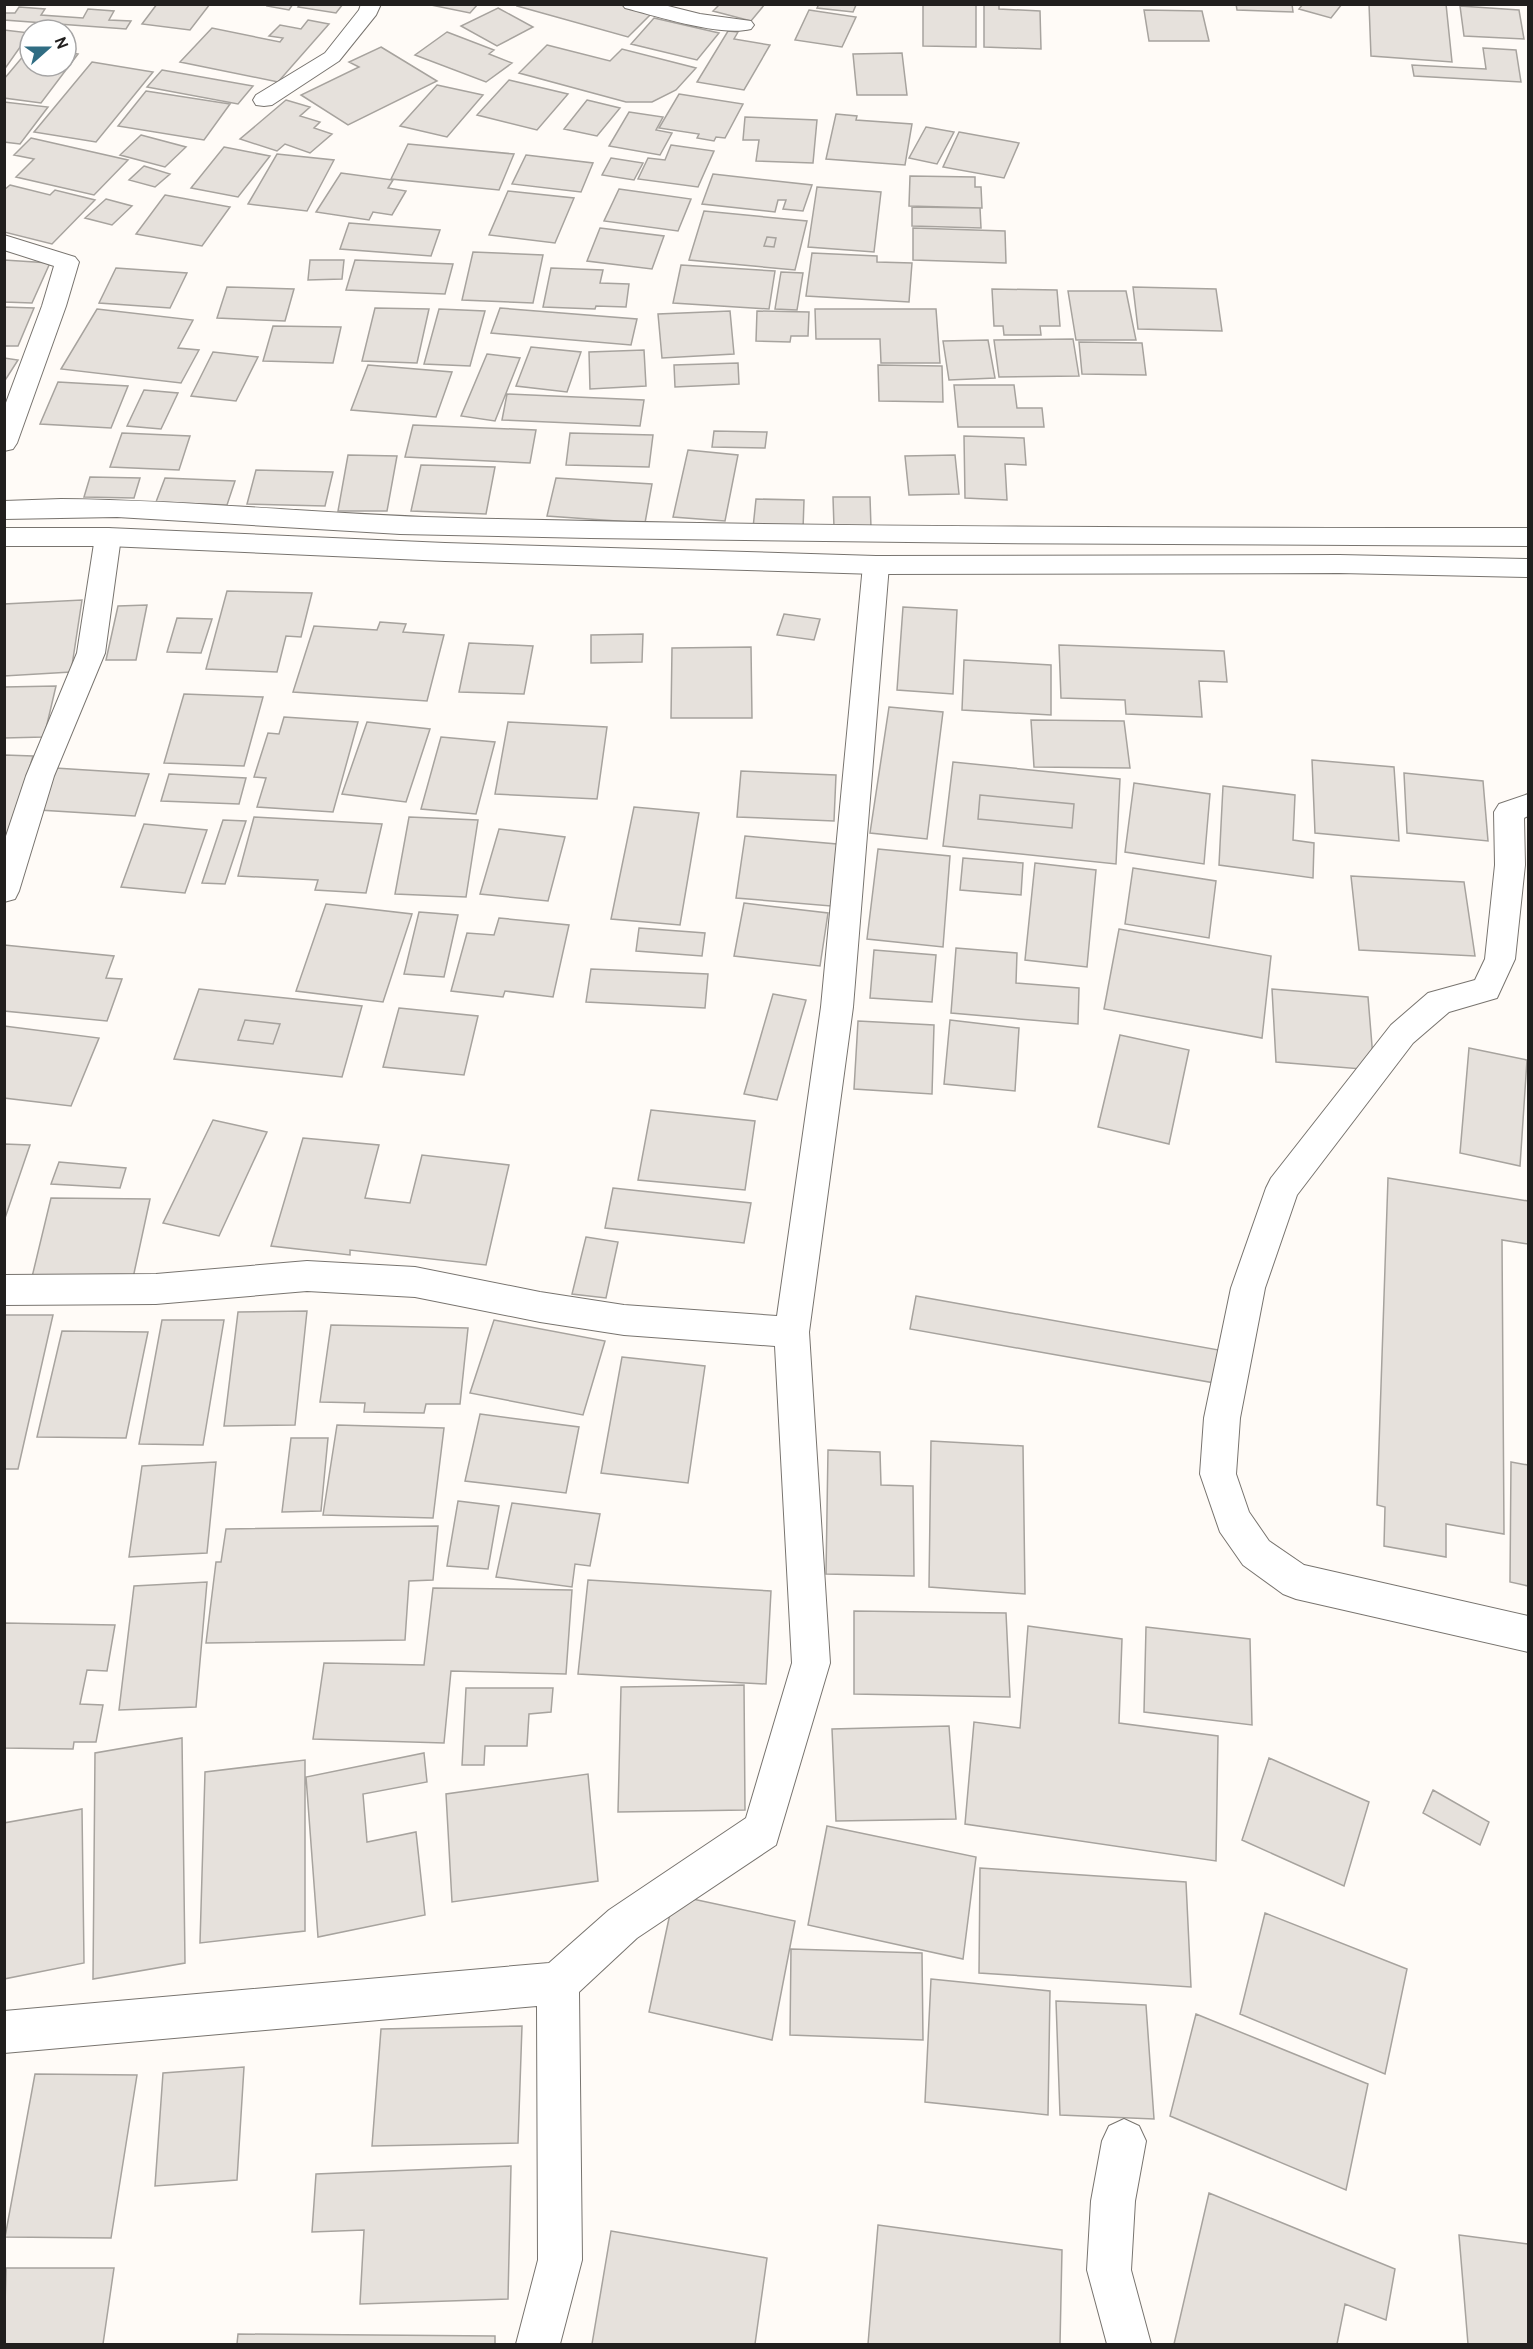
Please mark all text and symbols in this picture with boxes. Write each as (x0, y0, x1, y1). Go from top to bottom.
north arrow (18, 18, 78, 78)
text: N (49, 34, 72, 52)

